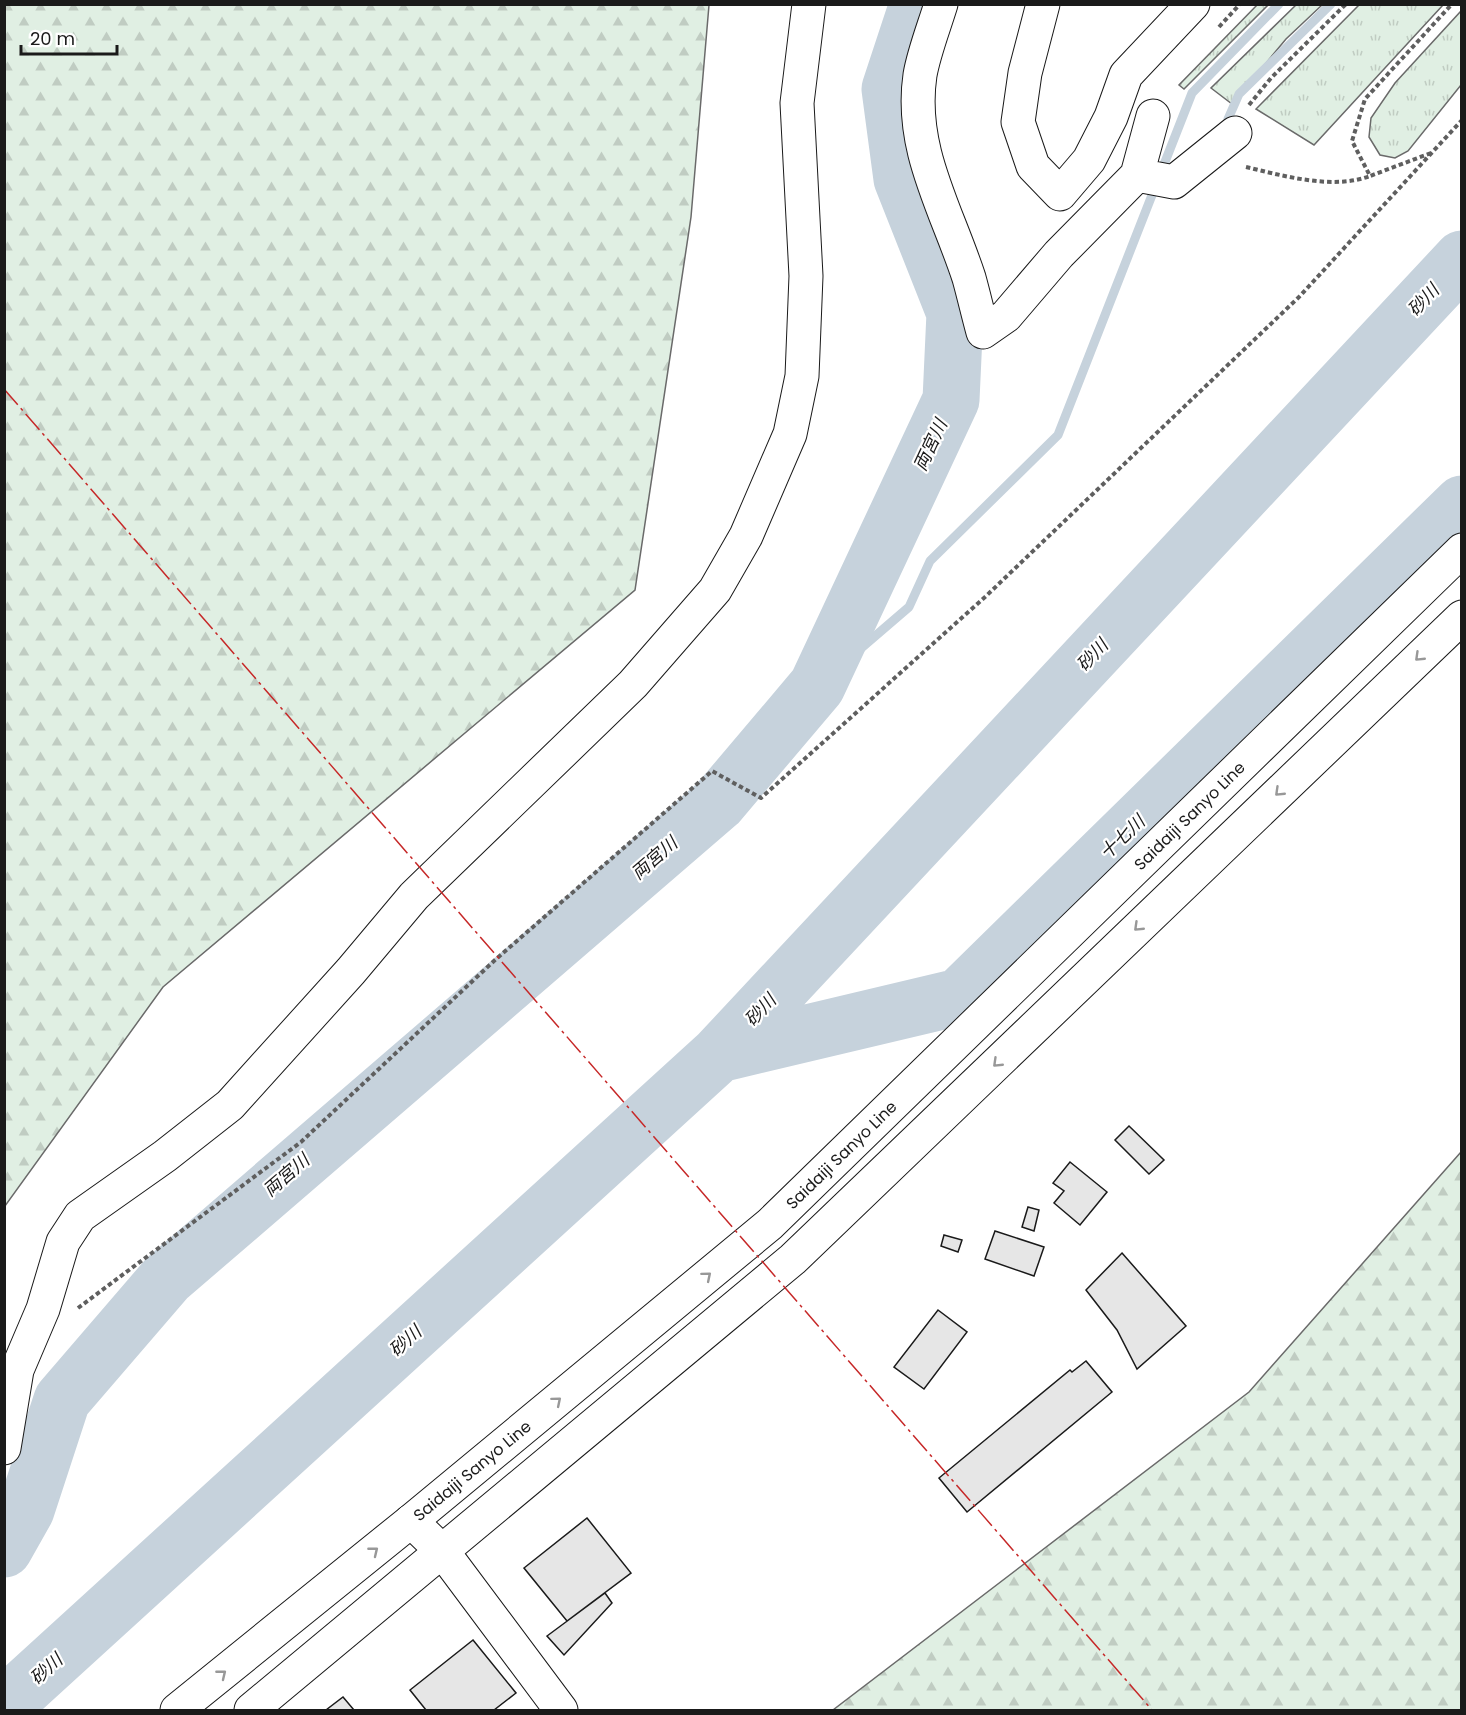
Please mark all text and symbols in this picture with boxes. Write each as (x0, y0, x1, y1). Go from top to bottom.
scale bar (21, 18, 117, 56)
text: 20 m (30, 26, 75, 51)
water label: 砂川 (1402, 277, 1446, 322)
water label: 両宮川 (907, 413, 954, 475)
water label: 砂川 (1071, 632, 1115, 677)
one-way arrow (1416, 650, 1427, 661)
street label: Saidaiji Sanyo Line (1129, 756, 1250, 875)
one-way arrow (1275, 785, 1286, 796)
water label: 十七川 (1094, 808, 1152, 865)
water label: 両宮川 (625, 830, 684, 885)
one-way arrow (1135, 920, 1146, 931)
water label: 砂川 (739, 987, 783, 1032)
one-way arrow (994, 1055, 1005, 1066)
street label: Saidaiji Sanyo Line (780, 1095, 902, 1214)
water label: 両宮川 (257, 1147, 316, 1202)
one-way arrow (700, 1273, 711, 1284)
water label: 砂川 (383, 1318, 428, 1362)
one-way arrow (550, 1397, 561, 1408)
street label: Saidaiji Sanyo Line (408, 1415, 536, 1526)
one-way arrow (367, 1548, 378, 1559)
water label: 砂川 (24, 1646, 69, 1690)
one-way arrow (215, 1670, 226, 1681)

